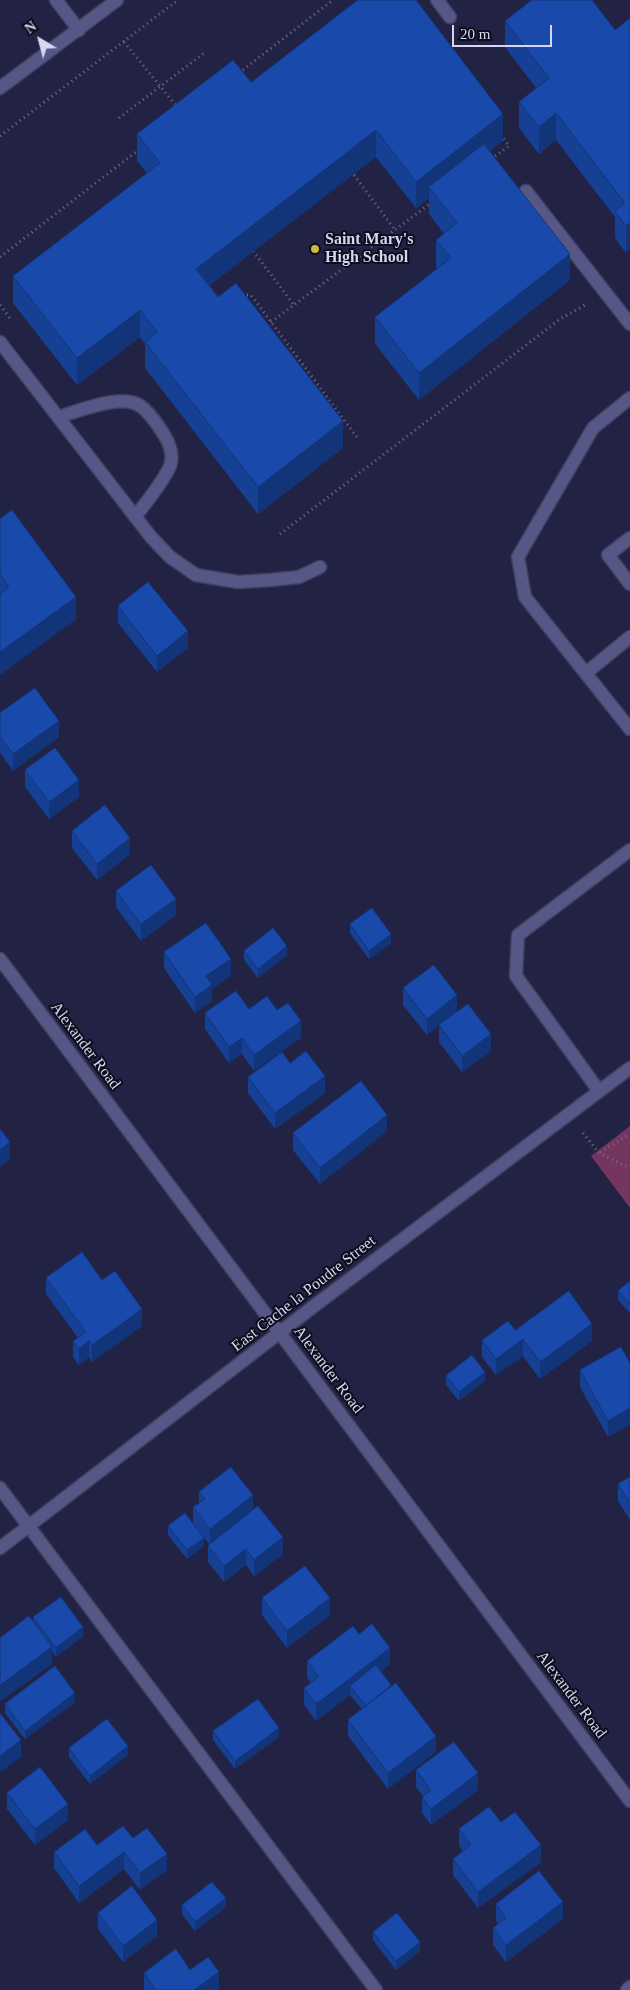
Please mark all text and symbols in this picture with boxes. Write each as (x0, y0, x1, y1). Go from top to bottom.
north arrow (15, 15, 65, 65)
scale bar (455, 15, 555, 47)
text: N (22, 19, 39, 37)
text: 20 m (460, 26, 490, 42)
place label: Saint Mary's High School (325, 230, 413, 268)
marker: Saint Mary's High School (309, 243, 321, 255)
street label: Alexander Road (46, 999, 124, 1093)
street label: East Cache la Poudre Street (228, 1232, 380, 1356)
street label: Alexander Road (289, 1323, 367, 1417)
street label: Alexander Road (532, 1648, 610, 1742)

